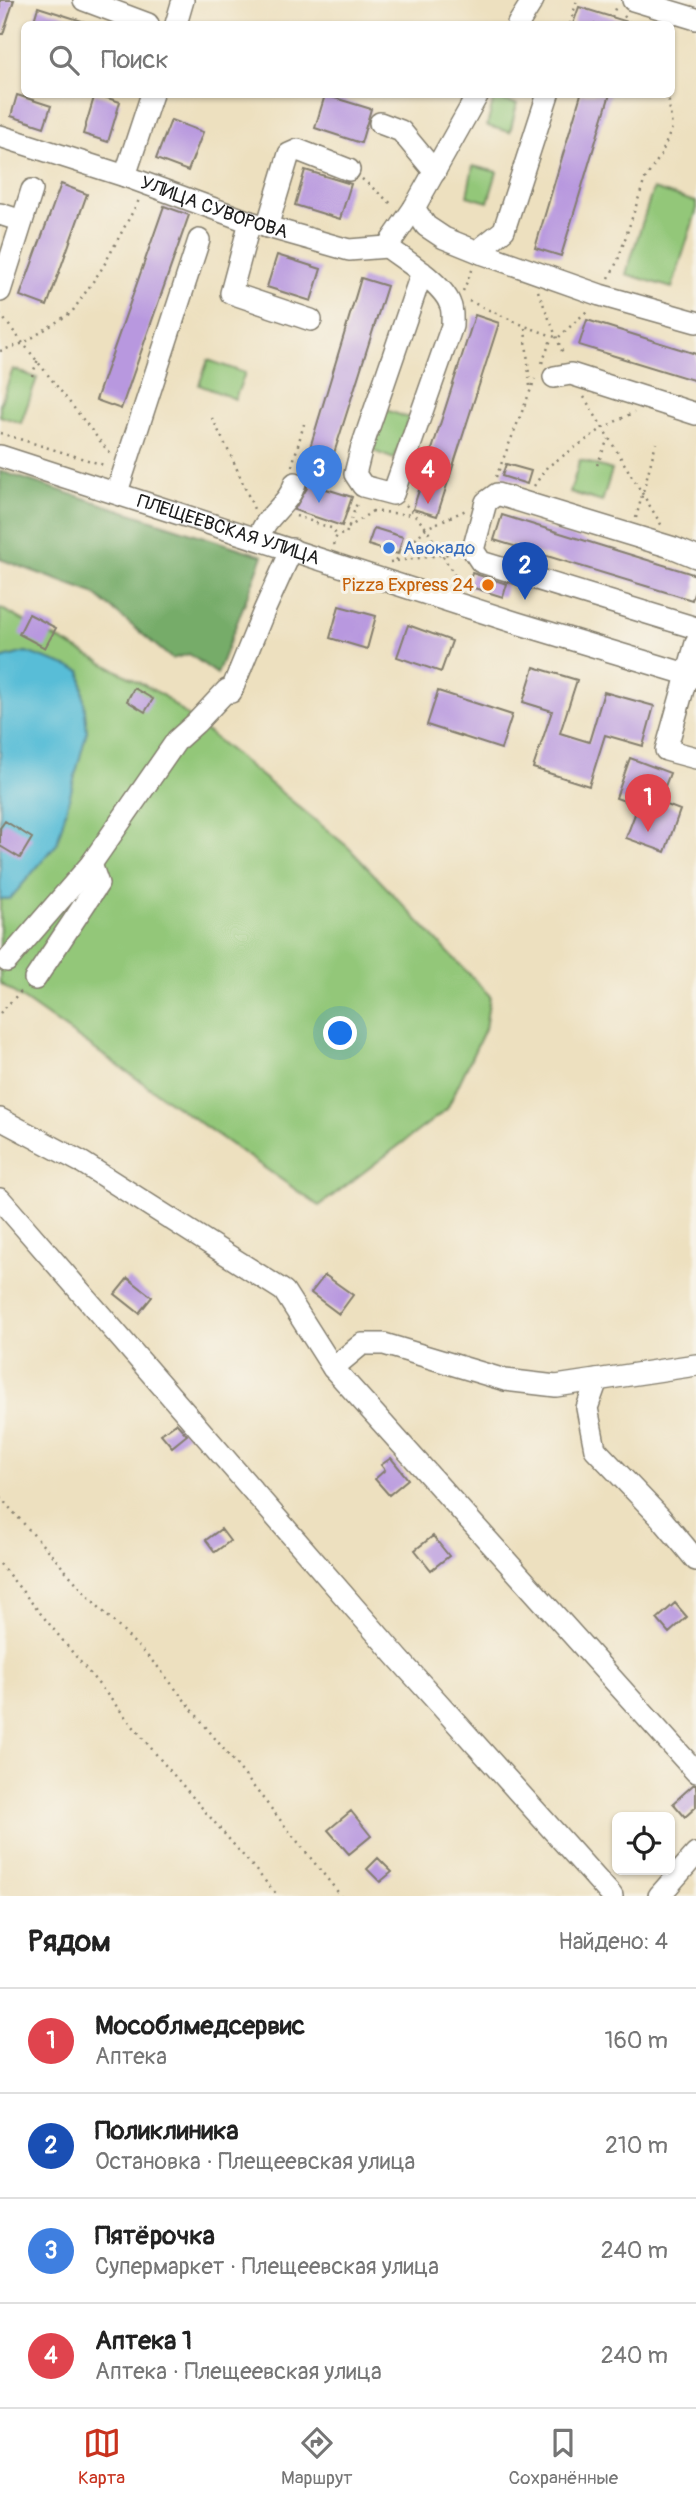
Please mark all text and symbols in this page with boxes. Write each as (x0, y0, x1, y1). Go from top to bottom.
search box (21, 21, 675, 98)
icon: search (45, 41, 83, 79)
text: Поиск (101, 44, 169, 76)
street label: УЛИЦА СУВОРОВА (137, 171, 291, 244)
pin: 3 (296, 445, 342, 503)
pin: 4 (405, 446, 451, 504)
street label: ПЛЕЩЕЕВСКАЯ УЛИЦА (134, 489, 323, 570)
place label: Авокадо (403, 536, 475, 560)
marker: Авокадо (381, 540, 397, 556)
pin: 2 (502, 542, 548, 600)
place label: Pizza Express 24 (341, 573, 474, 597)
marker: Pizza Express 24 (480, 577, 496, 593)
pin: 1 (625, 774, 671, 832)
your location (323, 1016, 357, 1050)
map controls (612, 1812, 675, 1875)
button: locate (612, 1812, 675, 1875)
text: Рядом (28, 1923, 111, 1960)
text: Найдено: 4 (558, 1927, 668, 1956)
text: Мособлмедсервис (95, 2010, 305, 2042)
text: 1 (47, 2026, 56, 2055)
text: 160 m (604, 2026, 668, 2055)
text: Аптека (95, 2042, 167, 2071)
text: Поликлиника (95, 2115, 239, 2147)
text: 2 (45, 2131, 57, 2160)
text: 210 m (605, 2131, 668, 2160)
text: Остановка · Плещеевская улица (95, 2147, 415, 2176)
text: Пятёрочка (95, 2220, 215, 2252)
text: 3 (45, 2236, 57, 2265)
text: 240 m (601, 2236, 668, 2265)
text: Супермаркет · Плещеевская улица (95, 2252, 439, 2281)
text: Аптека 1 (95, 2325, 192, 2357)
text: 4 (44, 2341, 58, 2370)
text: 240 m (601, 2341, 668, 2370)
text: Аптека · Плещеевская улица (95, 2357, 382, 2386)
tab: Карта (78, 2424, 125, 2490)
tab: Маршрут (281, 2424, 353, 2490)
tab: Сохранённые (508, 2424, 618, 2490)

